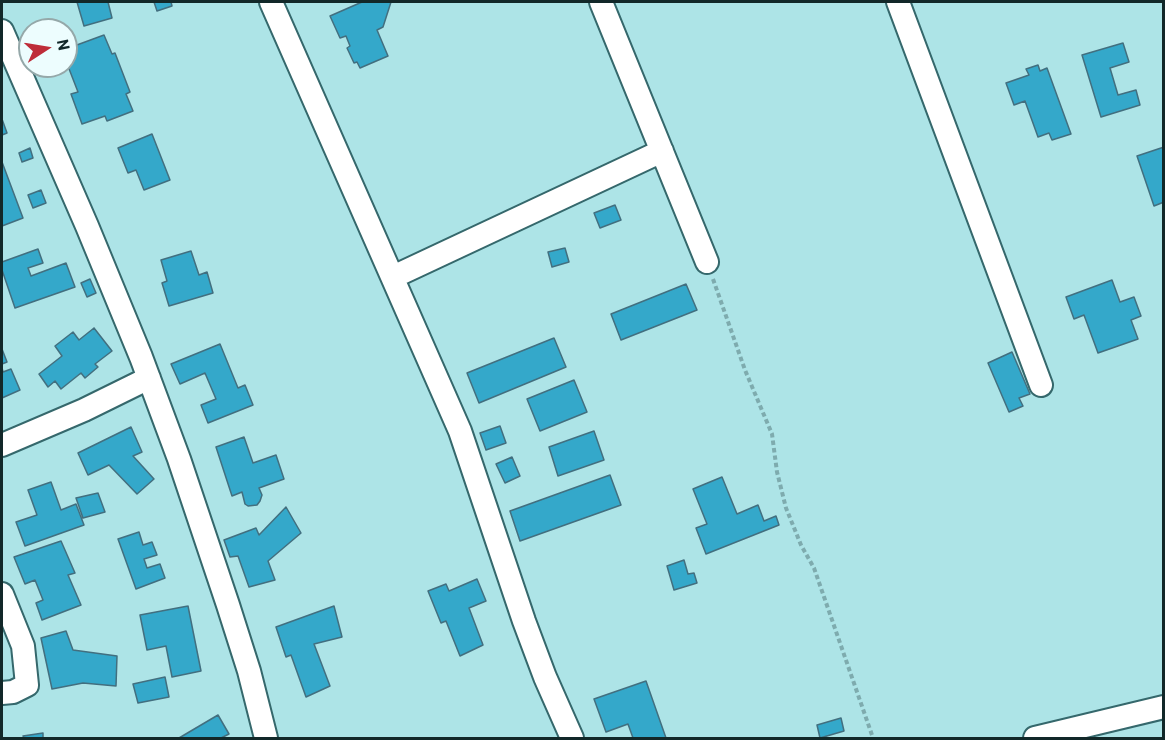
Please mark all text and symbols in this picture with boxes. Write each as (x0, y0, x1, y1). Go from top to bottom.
north arrow (18, 18, 78, 78)
text: N (54, 37, 75, 52)

